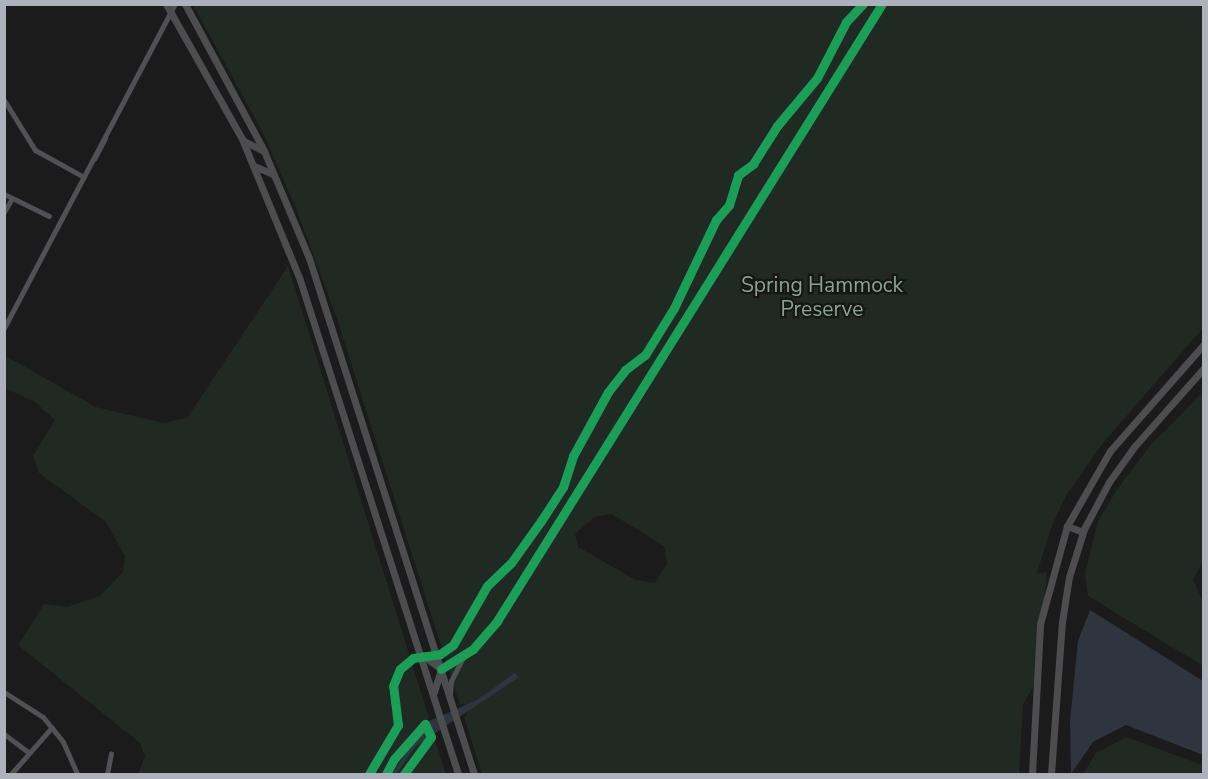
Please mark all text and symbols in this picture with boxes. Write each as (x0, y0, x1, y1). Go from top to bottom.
park label: Spring Hammock Preserve (741, 272, 903, 322)

